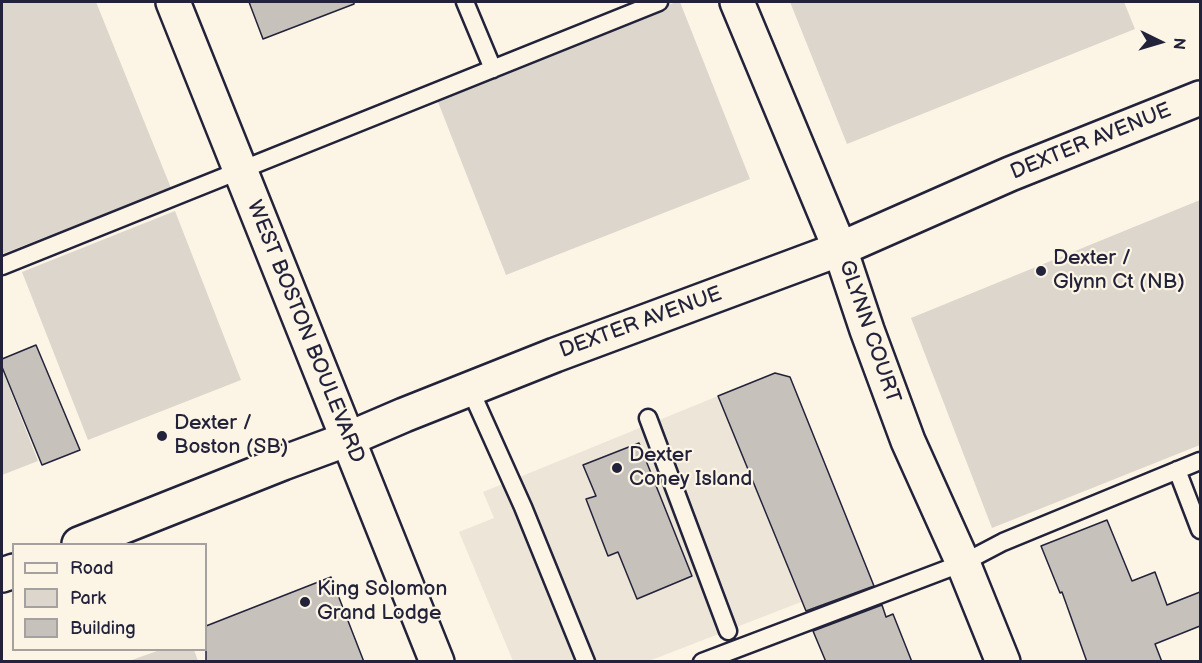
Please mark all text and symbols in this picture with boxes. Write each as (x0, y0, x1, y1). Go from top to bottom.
north arrow (1130, 12, 1190, 72)
text: N (1168, 37, 1188, 50)
street label: DEXTER AVENUE (1007, 98, 1175, 186)
street label: WEST BOSTON BOULEVARD (241, 197, 369, 467)
place label: Dexter / Glynn Ct (NB) (1053, 246, 1185, 296)
street label: GLYNN COURT (833, 257, 905, 407)
marker: Dexter / Glynn Ct (NB) (1034, 264, 1048, 278)
street label: DEXTER AVENUE (556, 282, 726, 364)
place label: Dexter / Boston (SB) (174, 411, 288, 461)
marker: Dexter / Boston (SB) (155, 429, 169, 443)
place label: Dexter Coney Island (629, 443, 752, 493)
marker: Dexter Coney Island (610, 461, 624, 475)
legend (12, 543, 207, 651)
text: Road (70, 558, 114, 579)
place label: King Solomon Grand Lodge (317, 577, 447, 627)
text: Park (70, 588, 106, 609)
marker: King Solomon Grand Lodge (298, 595, 312, 609)
text: Building (70, 618, 136, 639)

